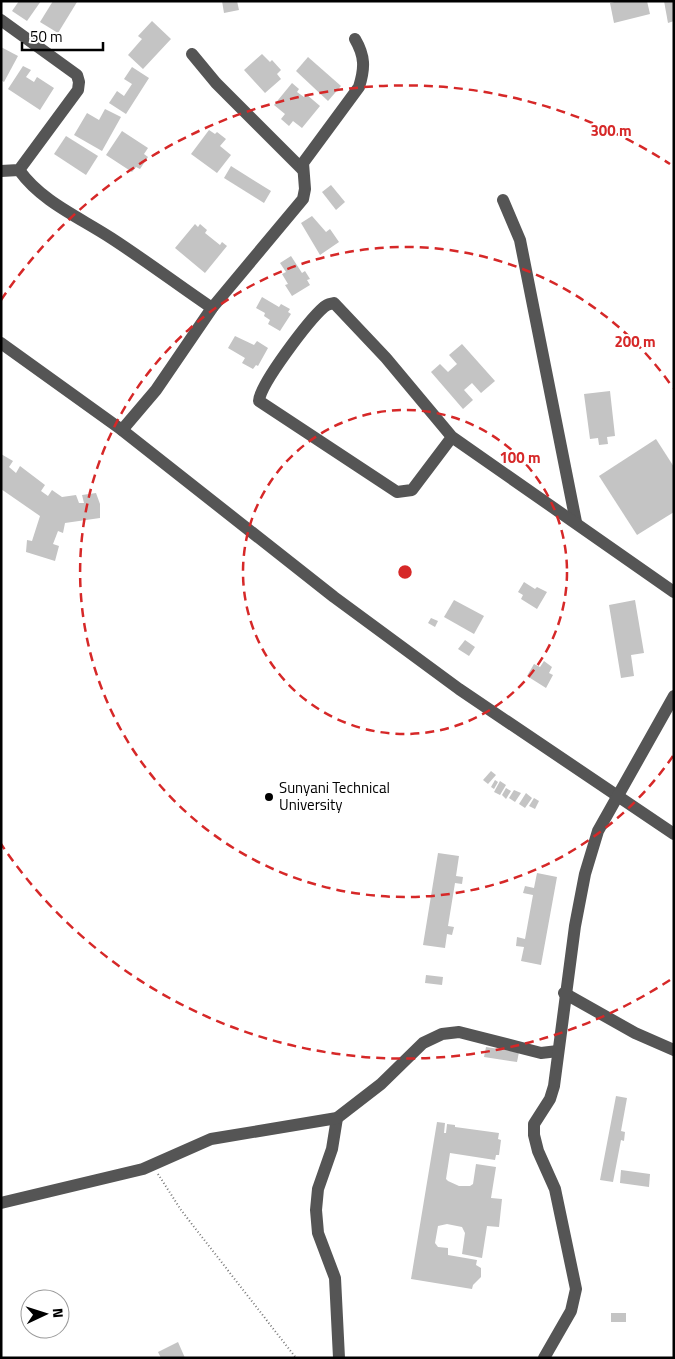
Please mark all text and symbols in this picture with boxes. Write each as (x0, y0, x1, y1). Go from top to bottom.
scale bar (22, 20, 104, 52)
text: 50 m (30, 25, 63, 48)
text: 300 m (590, 119, 632, 142)
text: 200 m (614, 330, 656, 353)
text: 100 m (499, 446, 541, 469)
centre of rings (396, 563, 414, 581)
place label: Sunyani Technical University (279, 776, 390, 816)
marker: Sunyani Technical University (263, 791, 275, 803)
north arrow (20, 1289, 70, 1339)
text: N (48, 1307, 69, 1319)

